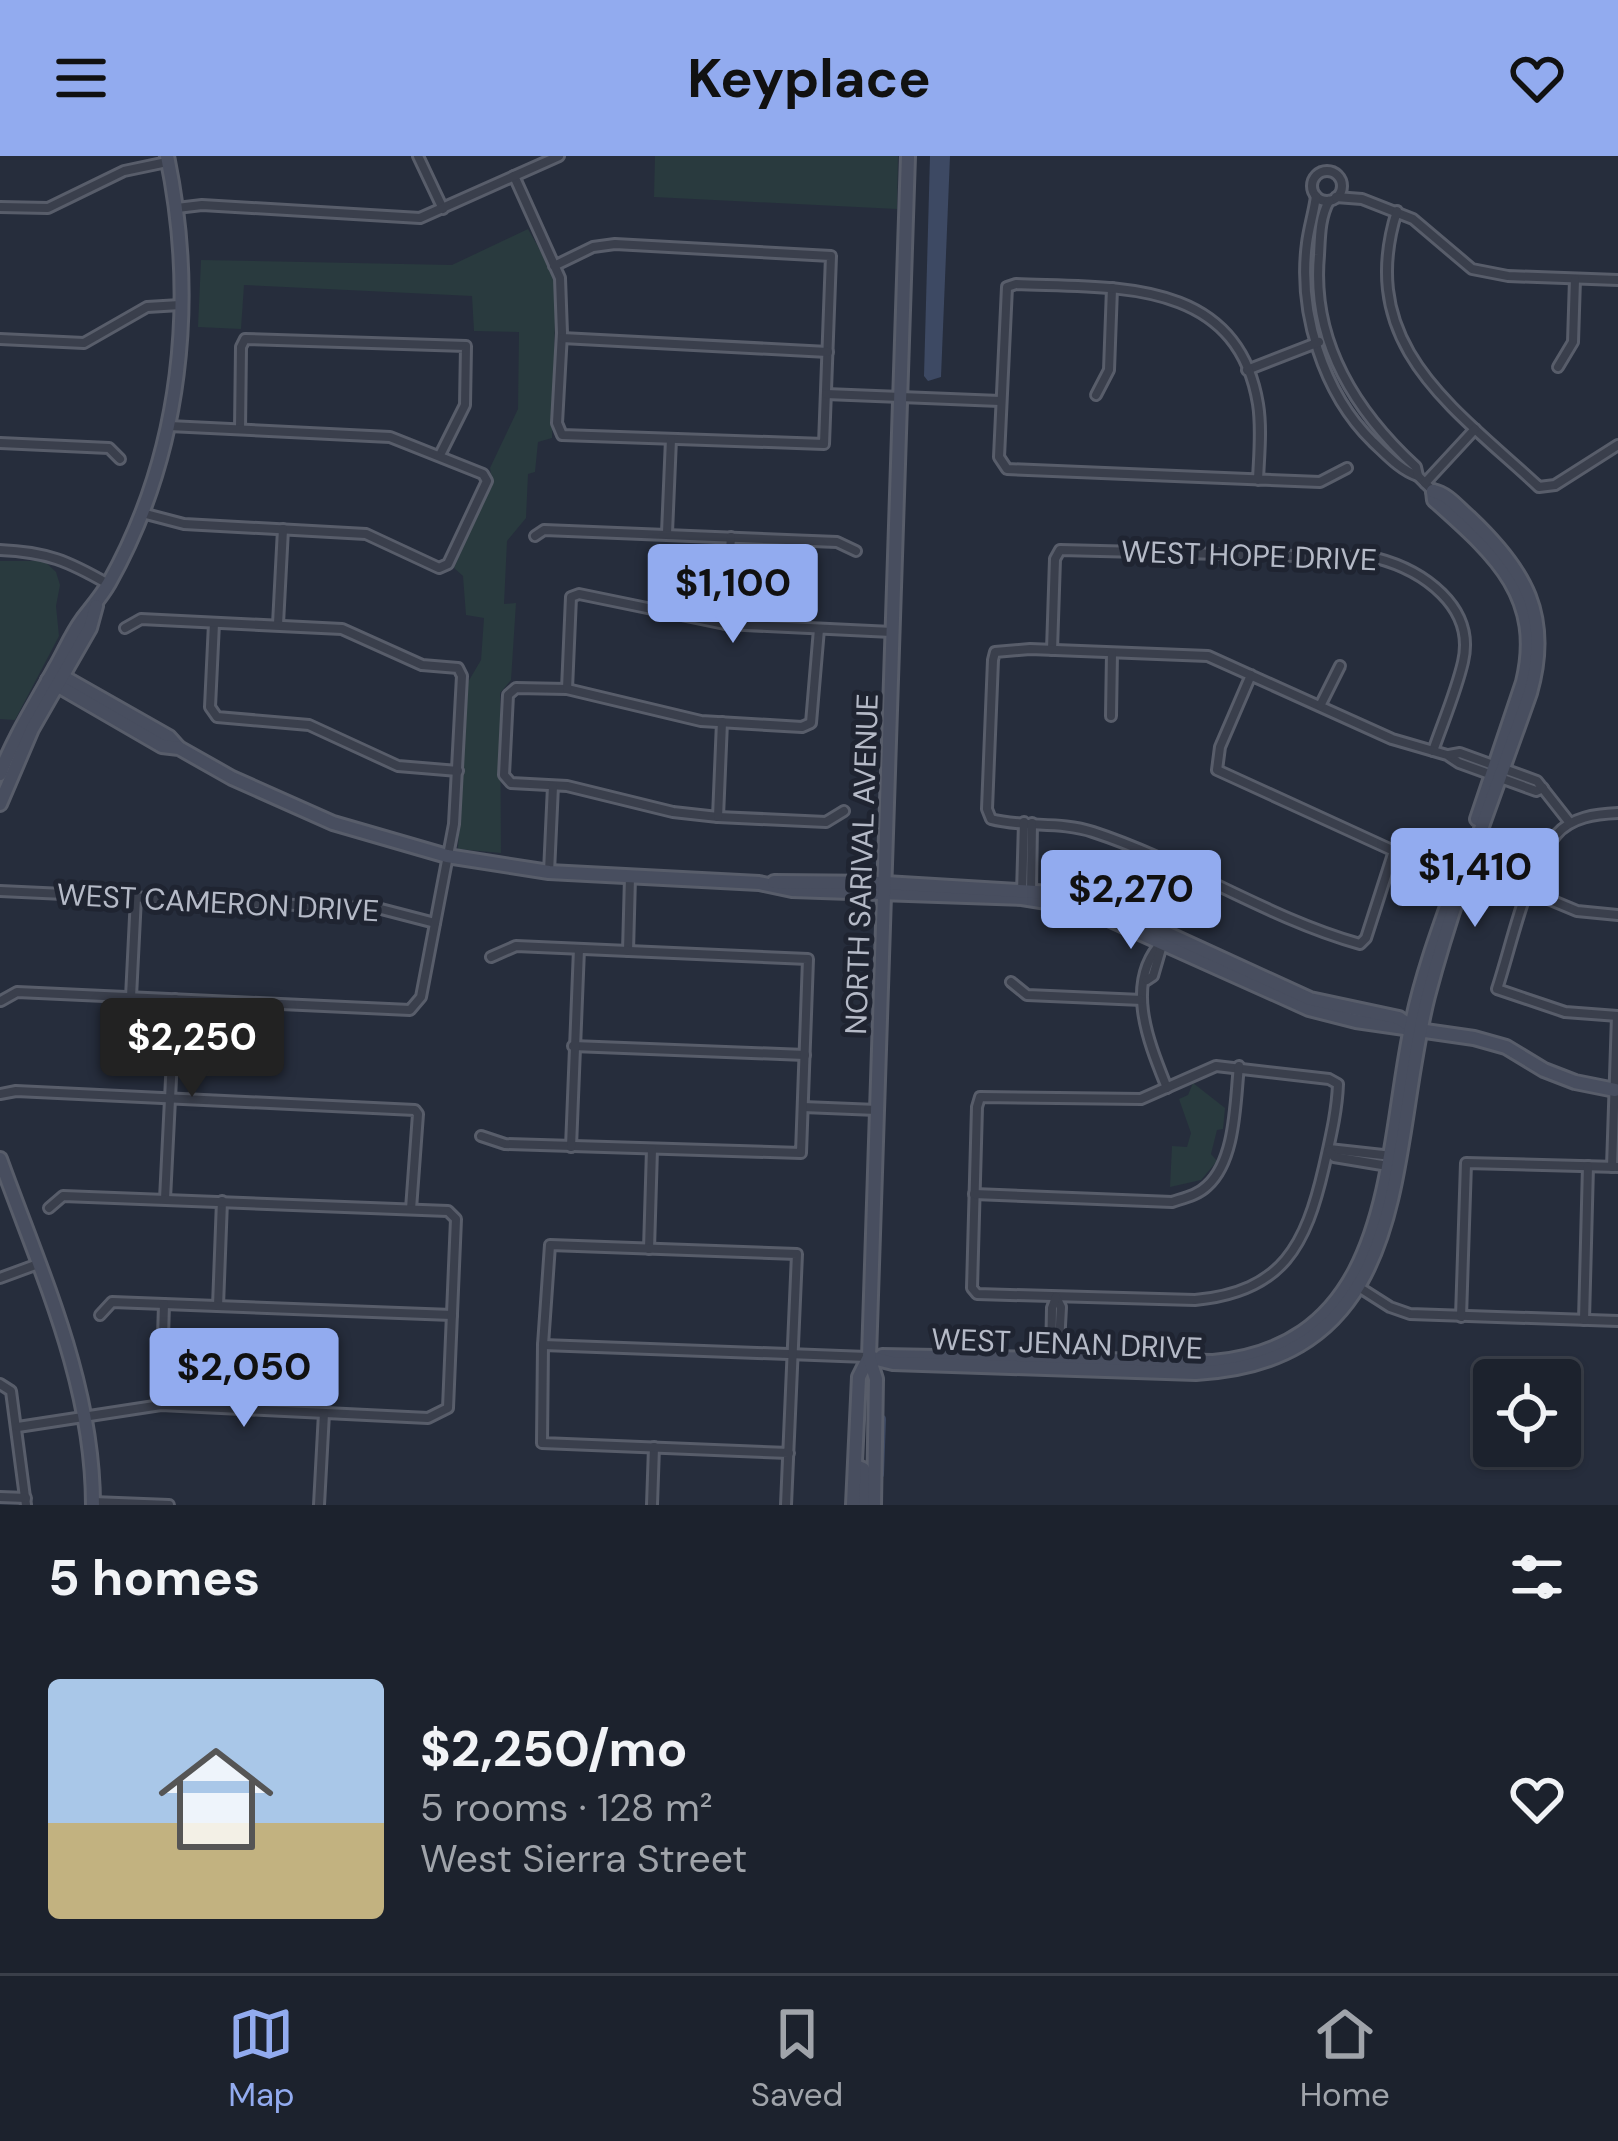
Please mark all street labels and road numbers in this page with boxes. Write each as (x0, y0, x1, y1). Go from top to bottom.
street label: WEST HOPE DRIVE (1120, 532, 1378, 579)
street label: NORTH SARIVAL AVENUE (836, 693, 887, 1035)
street label: WEST CAMERON DRIVE (56, 875, 380, 930)
street label: WEST JENAN DRIVE (931, 1319, 1203, 1368)

